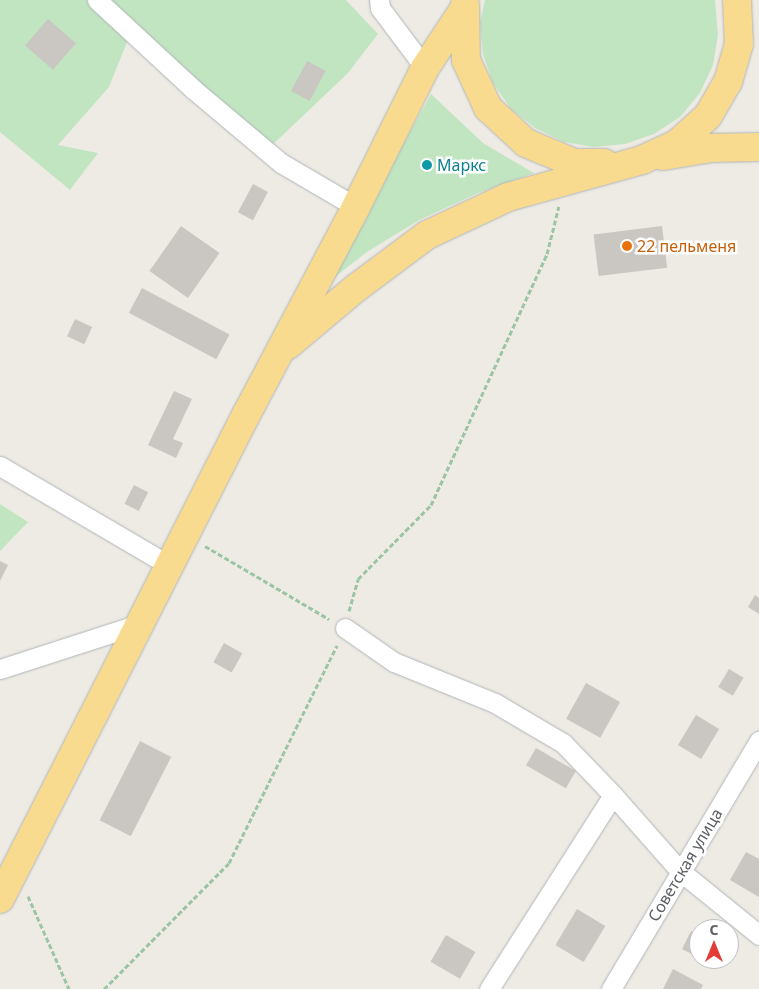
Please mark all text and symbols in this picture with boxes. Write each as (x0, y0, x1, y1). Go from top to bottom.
place label: Маркс (437, 155, 486, 175)
marker: Маркс (421, 159, 433, 171)
place label: 22 пельменя (637, 236, 736, 256)
marker: 22 пельменя (621, 240, 633, 252)
street label: Советская улица (644, 805, 726, 925)
north arrow (689, 919, 739, 969)
text: С (709, 920, 719, 939)

